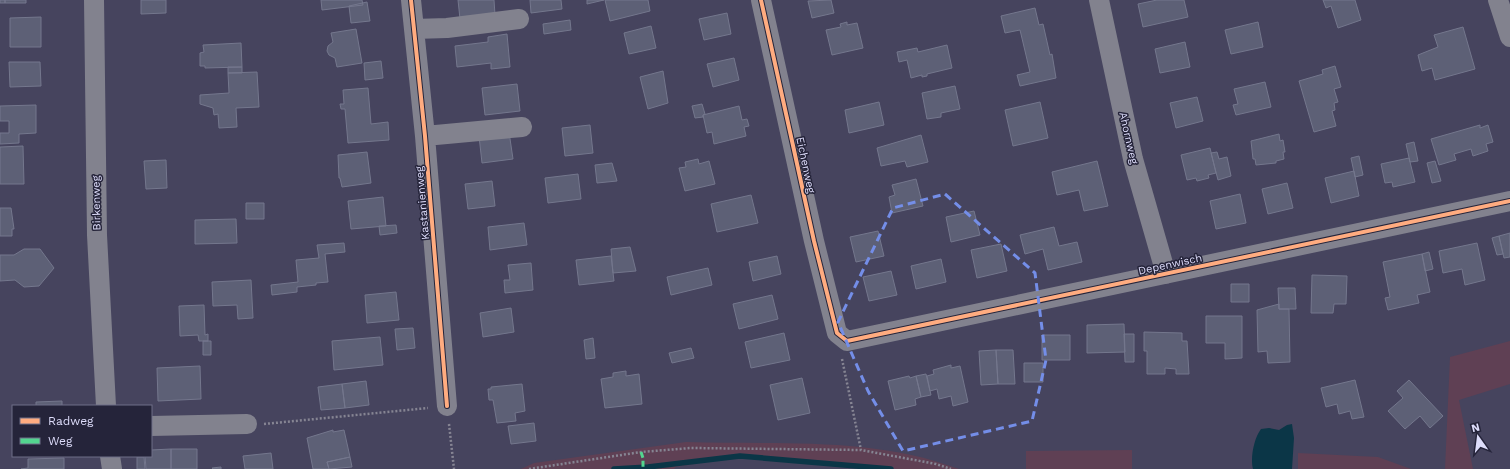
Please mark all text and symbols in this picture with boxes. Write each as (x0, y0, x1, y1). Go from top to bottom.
street label: Ahornweg (1116, 111, 1141, 166)
street label: Eichenweg (793, 136, 818, 195)
street label: Kastanienweg (413, 165, 432, 240)
street label: Birkenweg (90, 175, 103, 231)
street label: Depenwisch (1137, 251, 1203, 278)
legend (12, 405, 152, 457)
text: Radweg (48, 414, 94, 428)
north arrow (1458, 417, 1498, 457)
text: N (1470, 420, 1481, 435)
text: Weg (48, 434, 73, 448)

